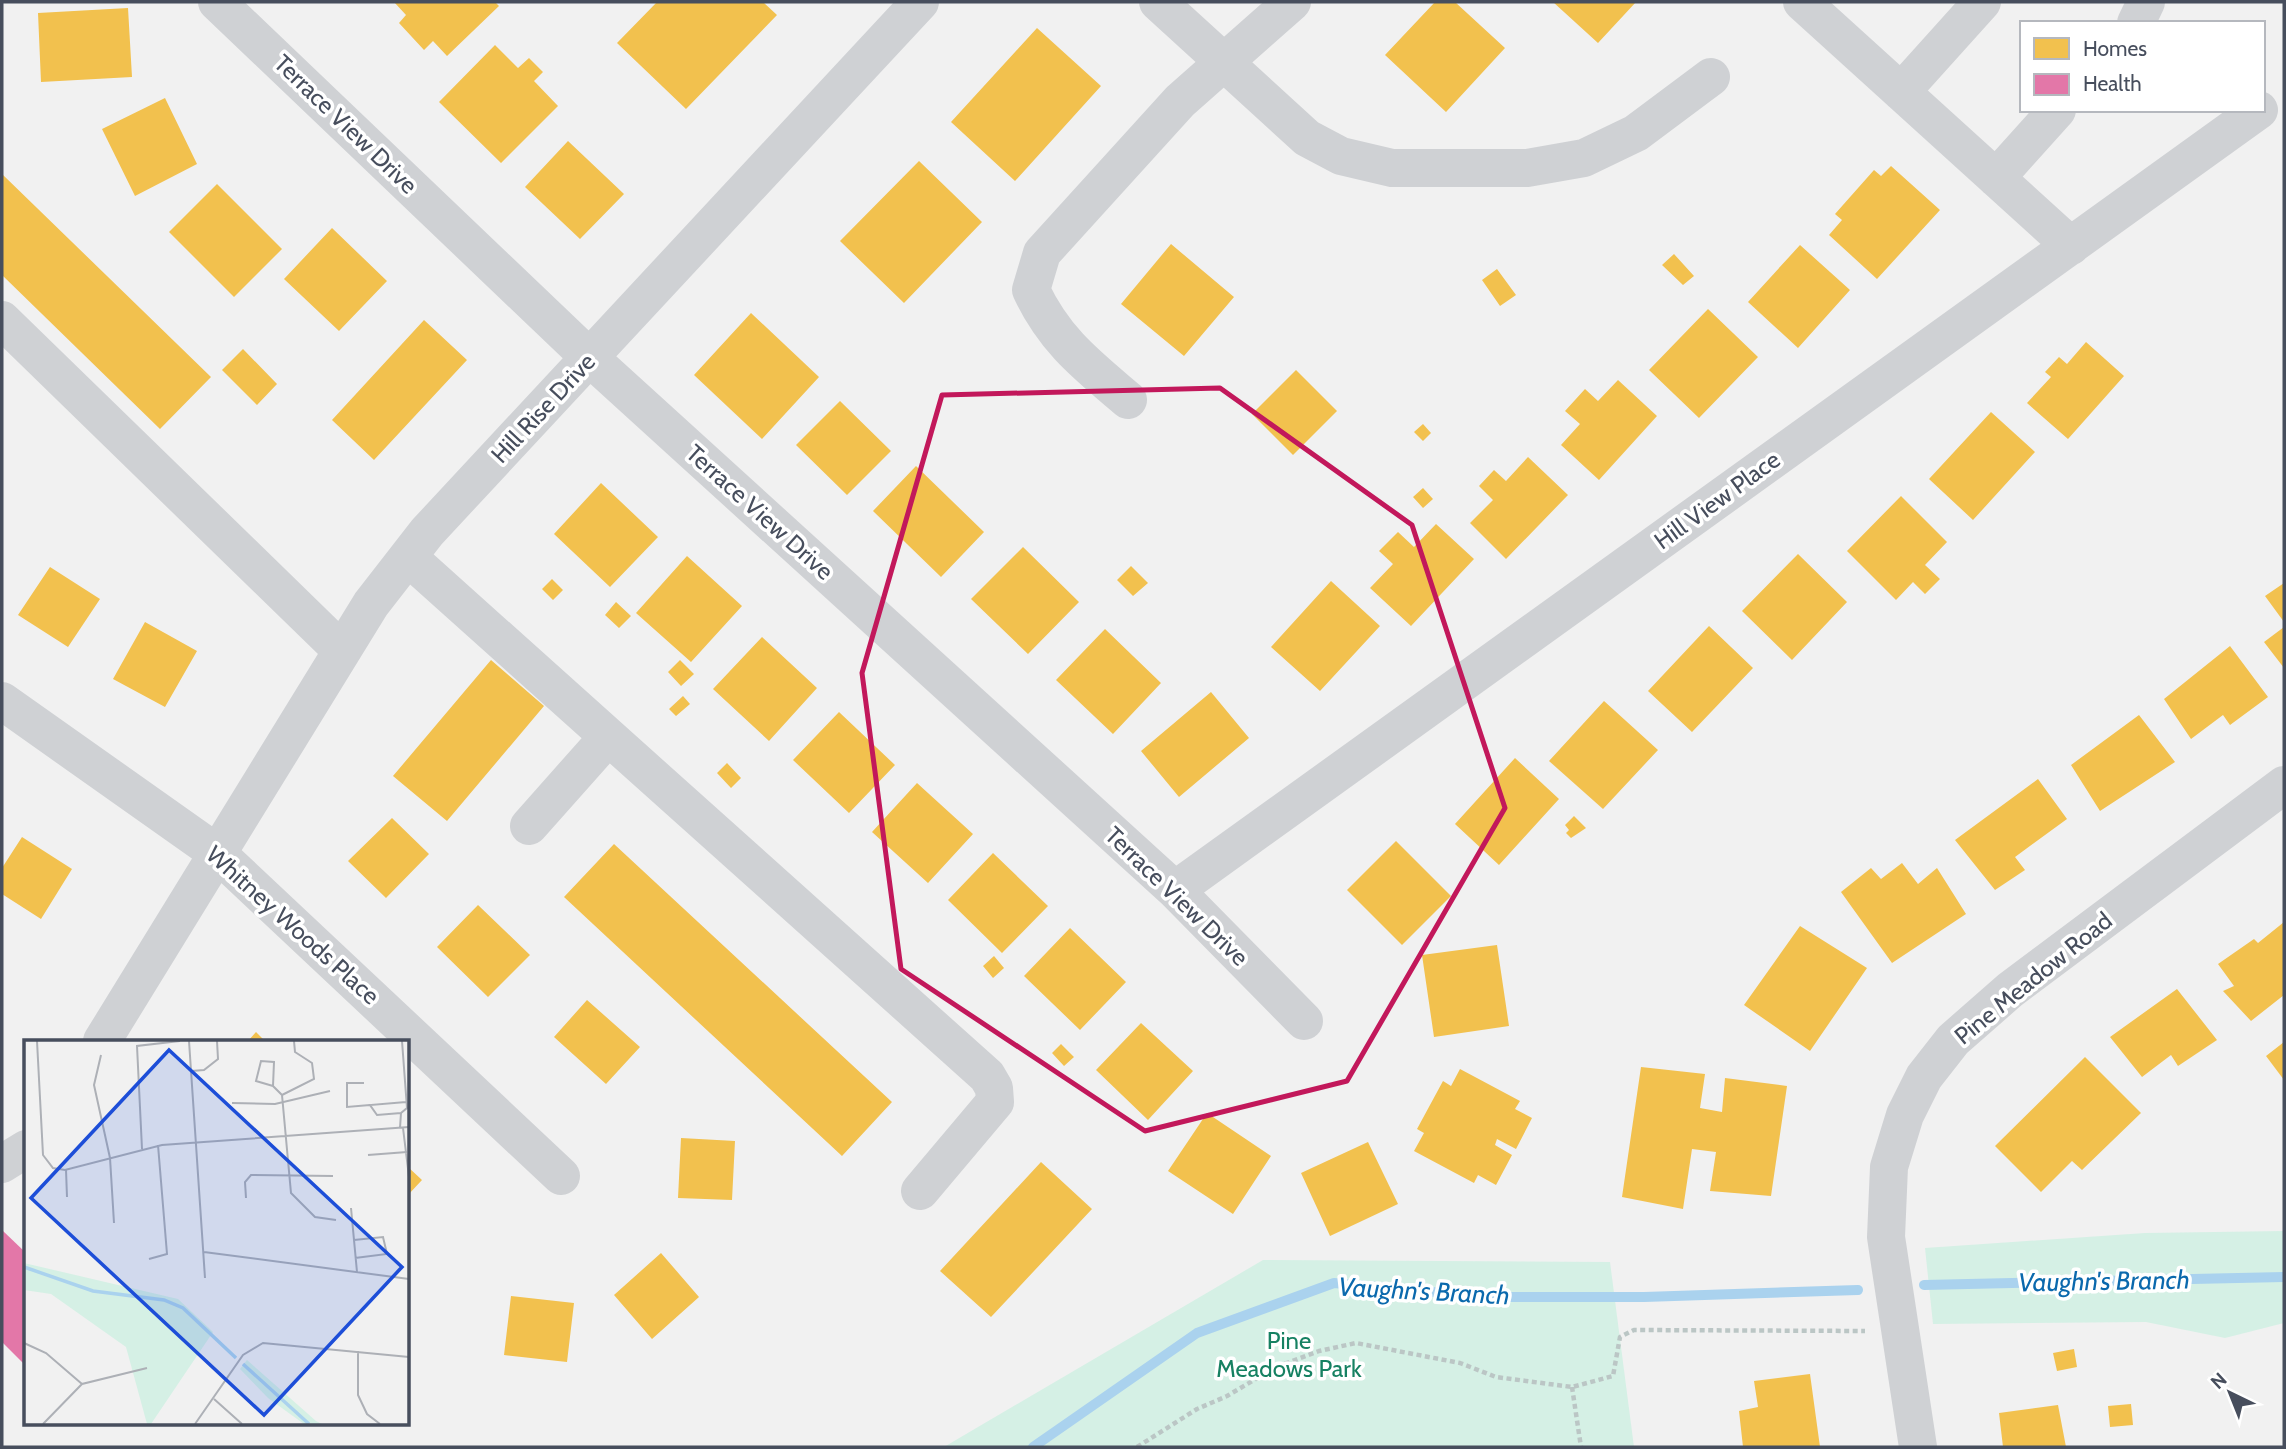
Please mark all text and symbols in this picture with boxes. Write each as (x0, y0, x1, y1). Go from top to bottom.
legend (2020, 21, 2265, 112)
text: Homes (2083, 36, 2147, 61)
street label: Terrace View Drive (268, 48, 424, 200)
text: Health (2083, 71, 2142, 96)
street label: Hill Rise Drive (485, 347, 601, 469)
street label: Terrace View Drive (681, 438, 839, 586)
street label: Hill View Place (1649, 445, 1785, 555)
street label: Terrace View Drive (1099, 820, 1255, 972)
street label: Whitney Woods Place (201, 840, 385, 1010)
street label: Pine Meadow Road (1948, 906, 2118, 1050)
inset map (24, 1040, 410, 1424)
water label: Vaughn's Branch (2018, 1264, 2190, 1298)
water label: Vaughn's Branch (1338, 1271, 1510, 1311)
park label: Pine Meadows Park (1216, 1326, 1362, 1383)
north arrow (2195, 1358, 2265, 1428)
text: N (2206, 1368, 2232, 1394)

